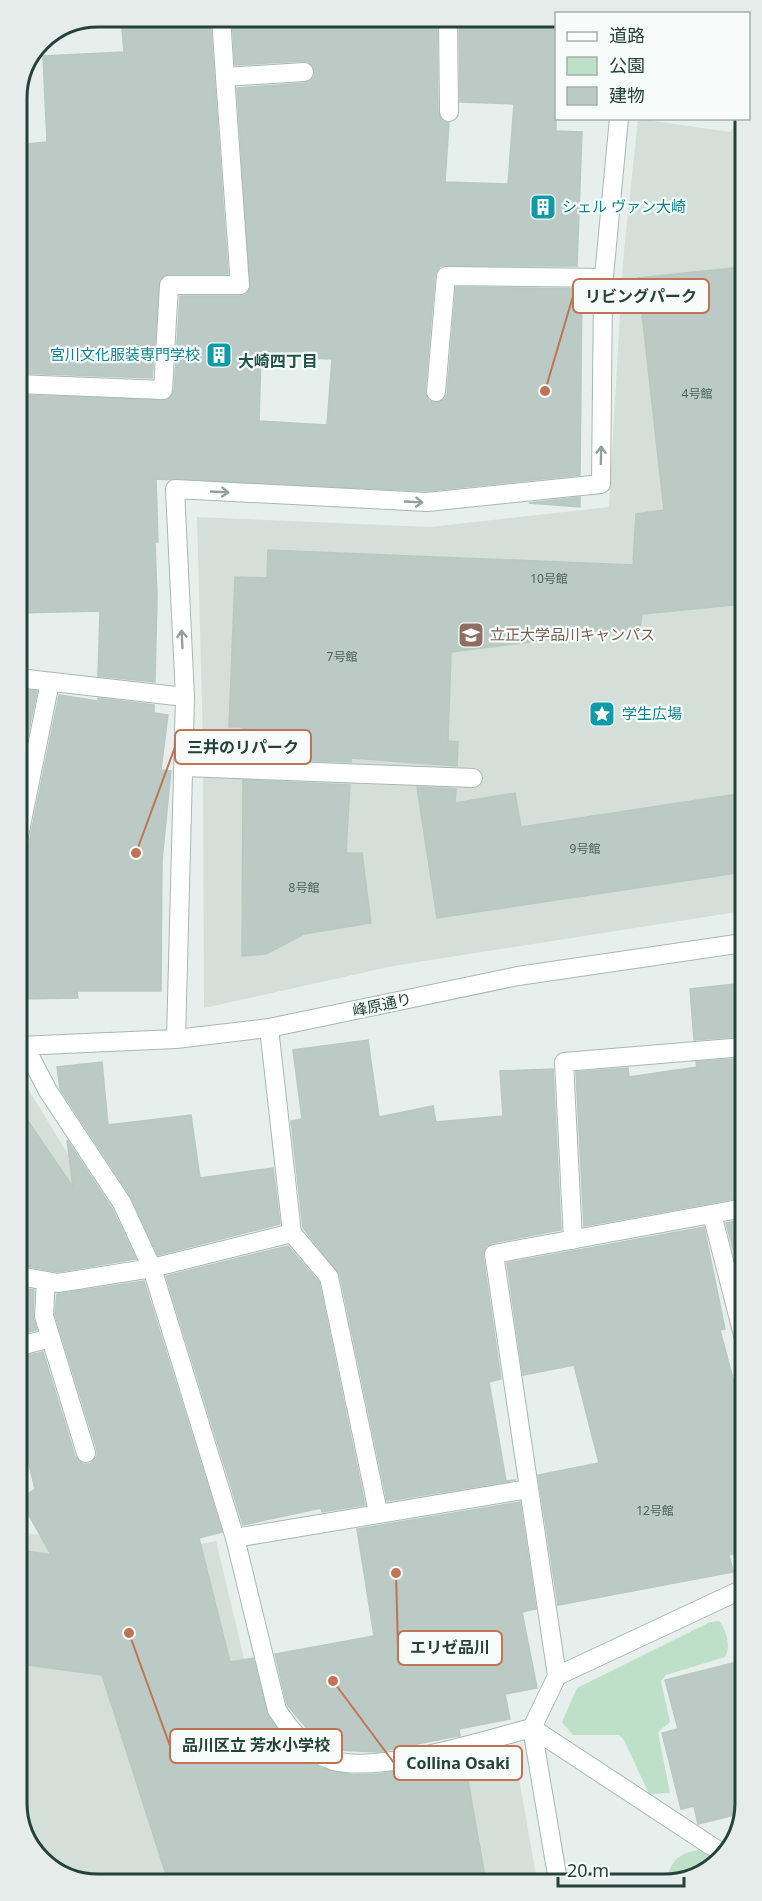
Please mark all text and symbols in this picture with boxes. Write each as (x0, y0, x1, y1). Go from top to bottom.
legend (555, 12, 750, 120)
text: 道路 (609, 23, 645, 47)
text: 公園 (609, 53, 645, 77)
text: 建物 (609, 83, 645, 107)
building icon: シェル ヴァン大崎 (528, 192, 558, 222)
place label: シェル ヴァン大崎 (562, 196, 686, 216)
callout: リビングパーク (573, 279, 709, 313)
text: リビングパーク (585, 285, 697, 307)
building icon: 宮川文化服装専門学校 (204, 340, 234, 370)
place label: 宮川文化服装専門学校 (50, 344, 200, 364)
district label: 大崎四丁目 (238, 350, 318, 372)
house number: 4号館 (682, 385, 712, 402)
one-way arrow (596, 446, 607, 466)
one-way arrow (209, 486, 229, 497)
one-way arrow (404, 496, 424, 507)
house number: 10号館 (530, 570, 568, 587)
school or university icon: 立正大学品川キャンパス (456, 620, 486, 650)
place label: 立正大学品川キャンパス (490, 624, 655, 644)
one-way arrow (177, 629, 188, 649)
house number: 7号館 (327, 648, 357, 665)
place icon: 学生広場 (587, 699, 617, 729)
place label: 学生広場 (622, 703, 682, 723)
callout: 三井のリパーク (175, 730, 311, 764)
text: 三井のリパーク (187, 736, 299, 758)
house number: 9号館 (570, 840, 600, 857)
house number: 8号館 (289, 879, 319, 896)
street label: 峰原通り (350, 988, 413, 1020)
house number: 12号館 (636, 1502, 674, 1519)
callout: エリゼ品川 (398, 1631, 502, 1665)
text: エリゼ品川 (410, 1636, 490, 1658)
callout: 品川区立 芳水小学校 (170, 1729, 342, 1763)
text: 品川区立 芳水小学校 (182, 1734, 330, 1756)
callout: Collina Osaki (394, 1746, 522, 1780)
text: Collina Osaki (406, 1752, 510, 1774)
scale bar (558, 1850, 684, 1888)
text: 20 m (567, 1858, 609, 1882)

